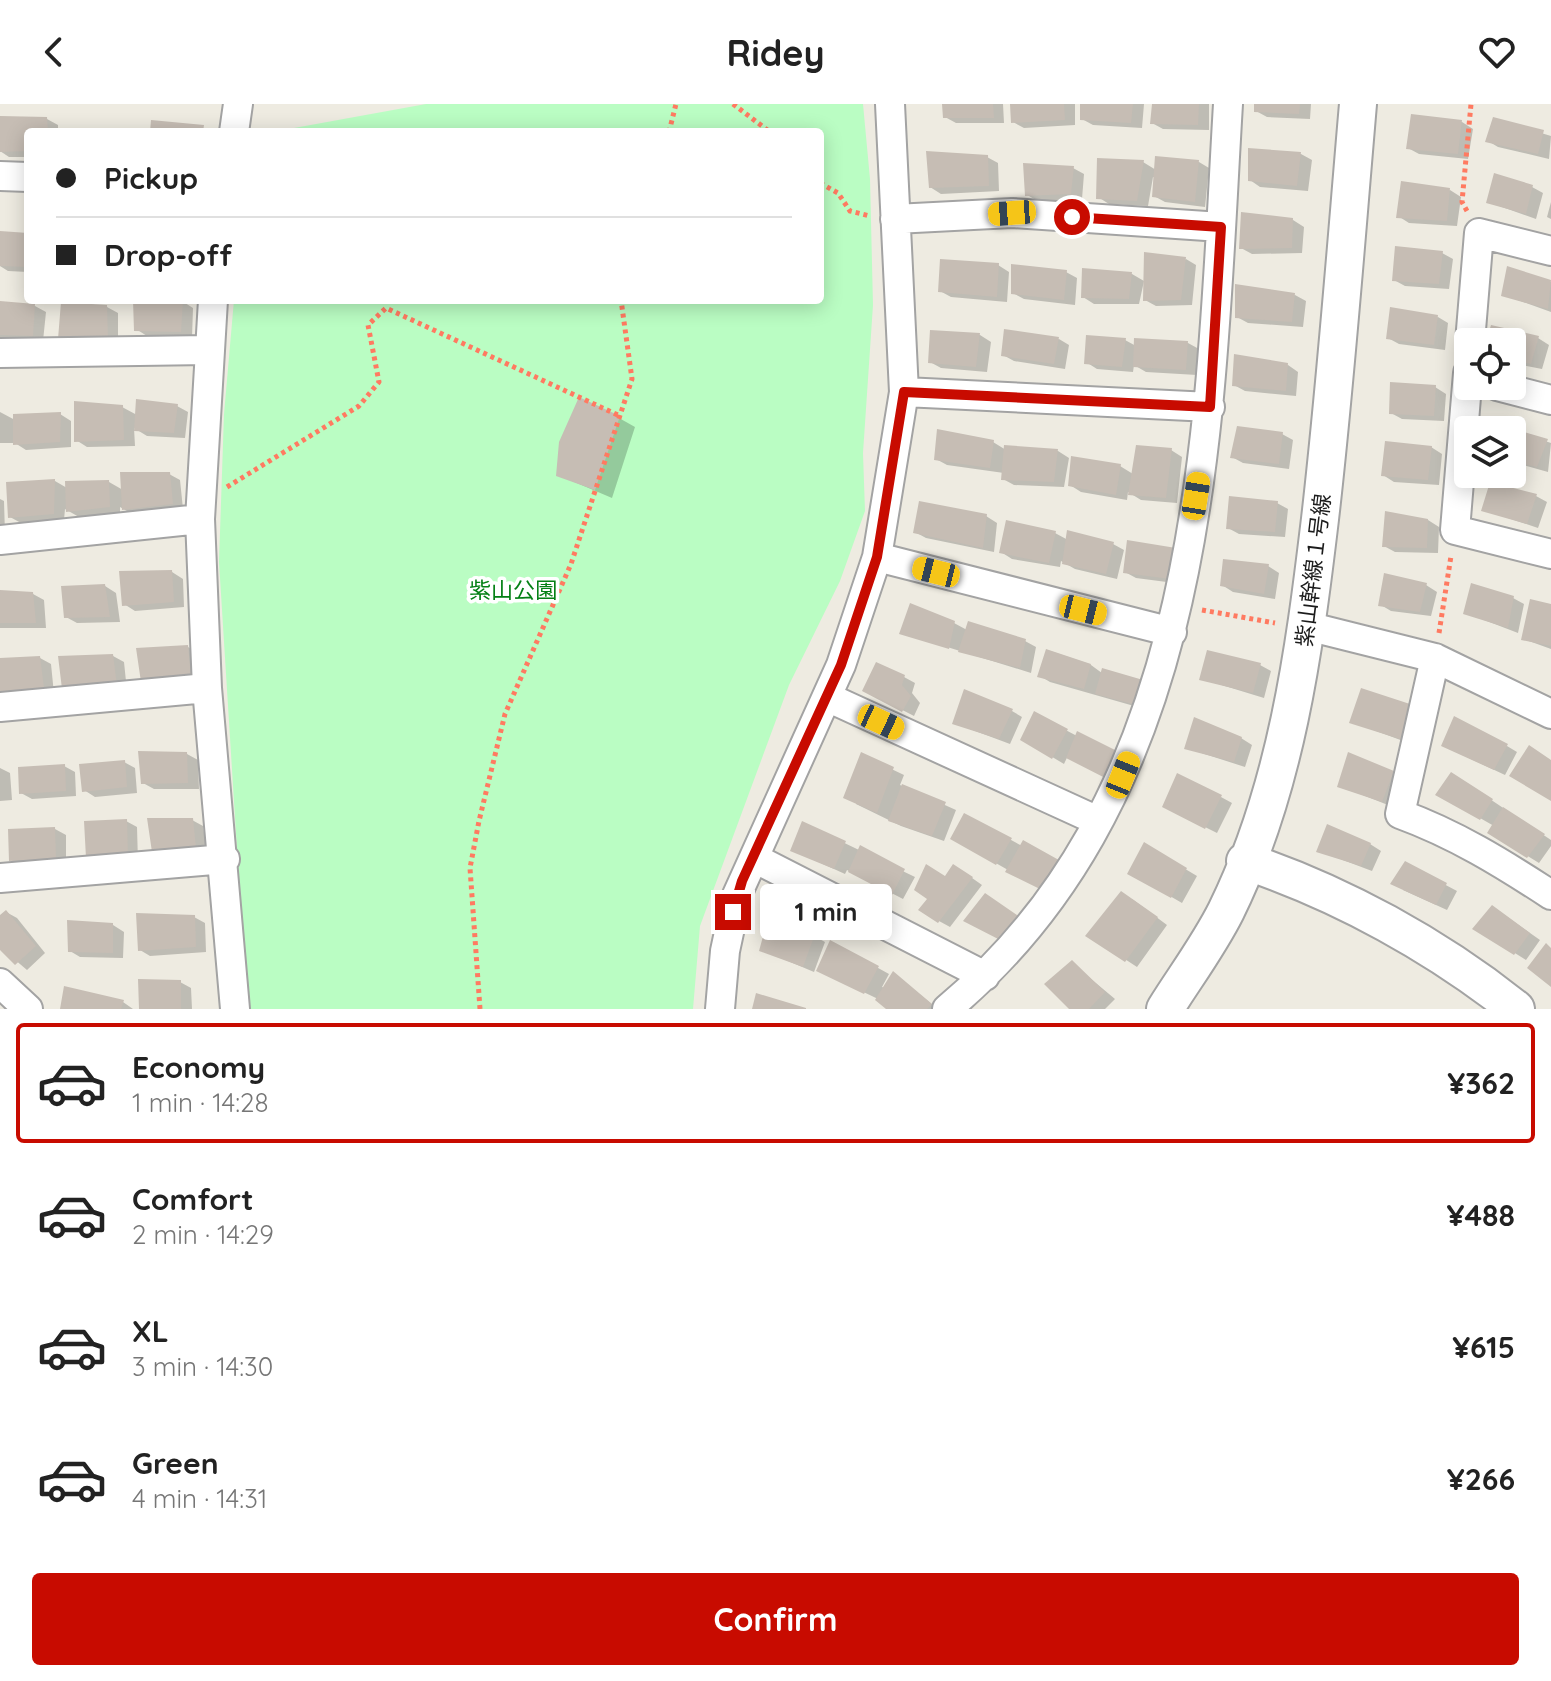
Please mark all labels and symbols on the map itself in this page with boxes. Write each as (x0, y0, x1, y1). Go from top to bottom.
car (987, 199, 1037, 227)
route start (1054, 199, 1090, 235)
car (1180, 470, 1212, 522)
street label: 紫山幹線１号線 (1290, 492, 1336, 648)
car (910, 555, 962, 589)
park label: 紫山公園 (469, 576, 557, 604)
car (1057, 593, 1109, 627)
car (854, 701, 908, 743)
car (1103, 748, 1143, 802)
callout: 1 min (761, 884, 893, 940)
route end (715, 894, 751, 930)

